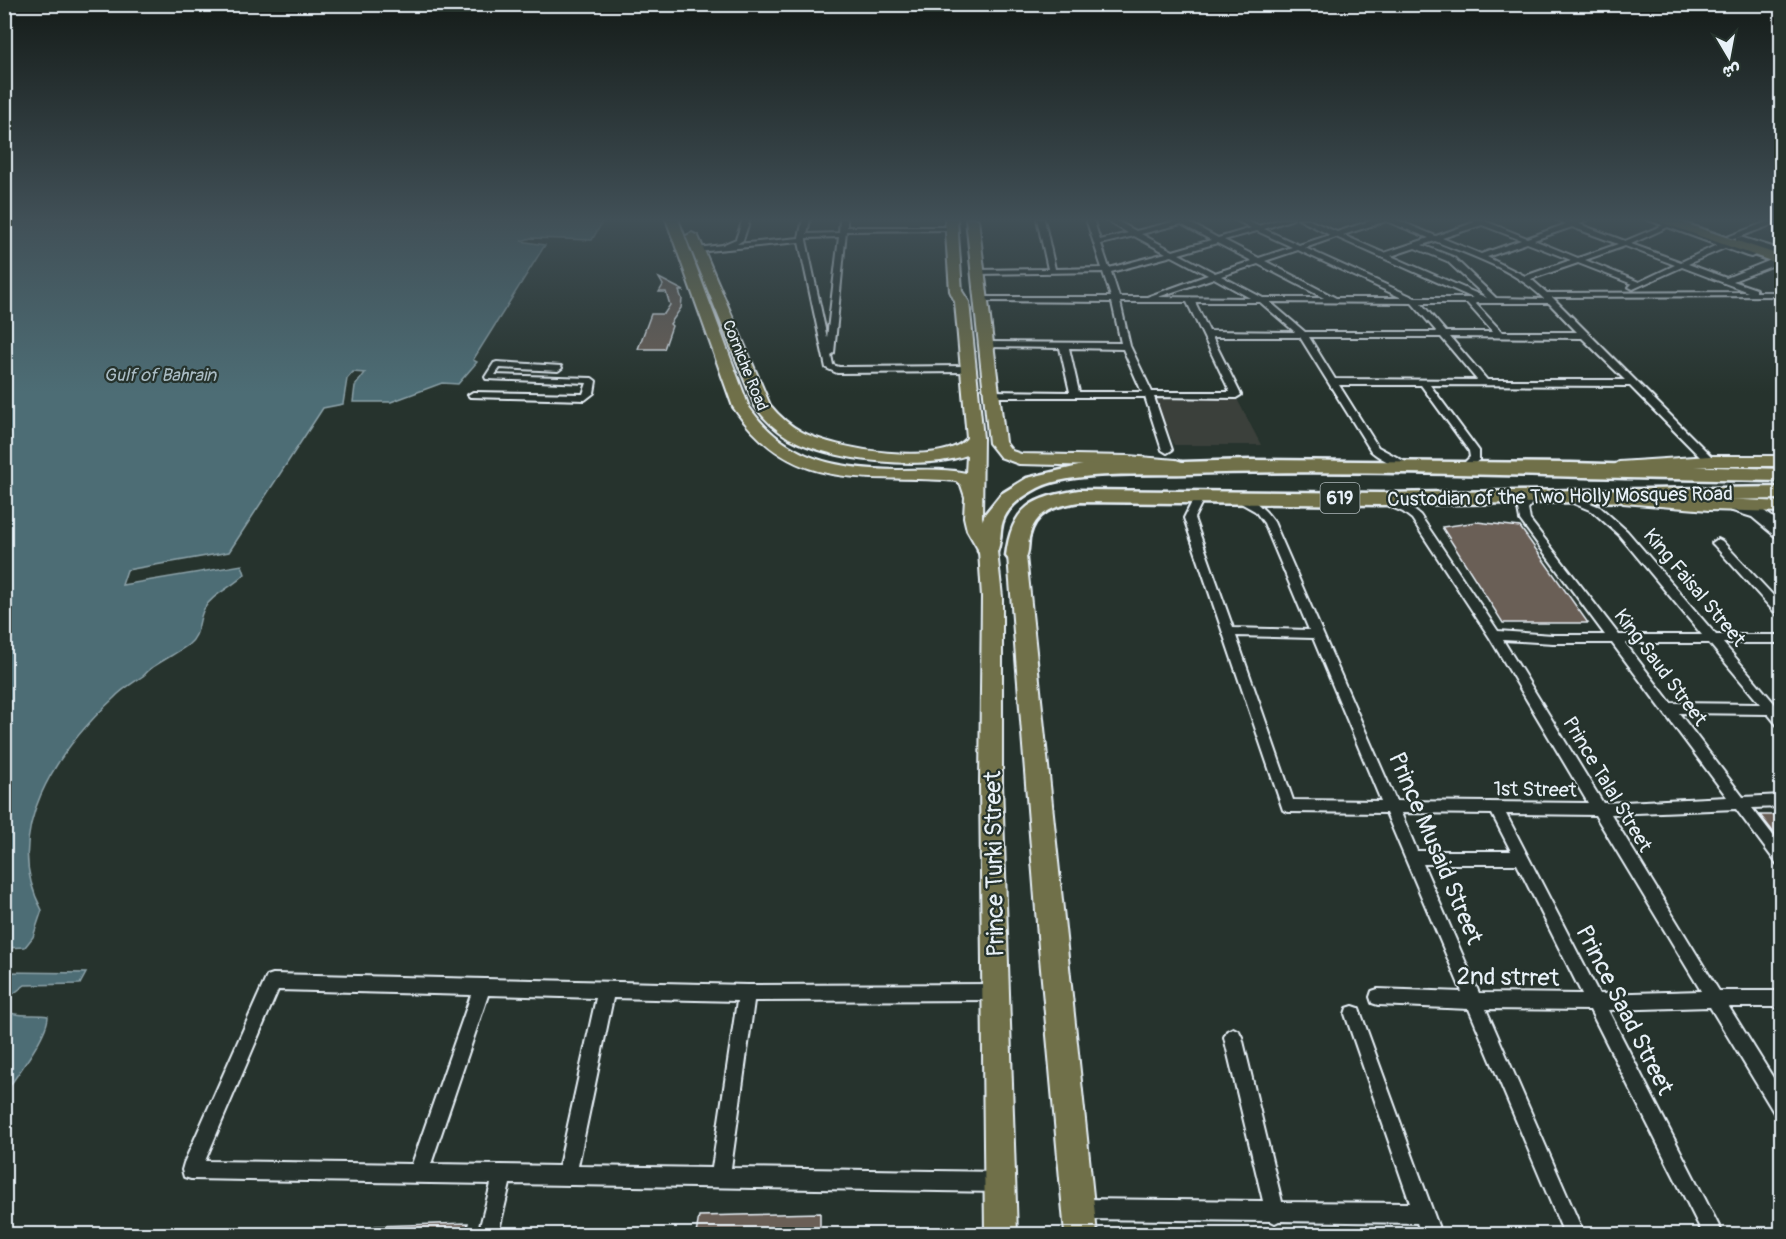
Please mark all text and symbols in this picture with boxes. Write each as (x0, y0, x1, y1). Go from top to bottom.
north arrow (1699, 27, 1759, 87)
text: ش (1721, 59, 1742, 82)
street label: Corniche Road (718, 317, 772, 414)
water label: Gulf of Bahrain (104, 364, 217, 387)
street label: Custodian of the Two Holly Mosques Road (1387, 481, 1733, 512)
road number: 619 (1320, 483, 1360, 513)
street label: King Faisal Street (1638, 523, 1752, 652)
street label: King Saud Street (1608, 604, 1713, 732)
street label: Prince Talal Street (1557, 712, 1658, 857)
street label: Prince Musaid Street (1382, 748, 1489, 949)
street label: Prince Turki Street (978, 770, 1011, 957)
street label: 1st Street (1493, 776, 1578, 803)
street label: Prince Saad Street (1569, 921, 1680, 1100)
street label: 2nd strret (1456, 962, 1560, 993)

